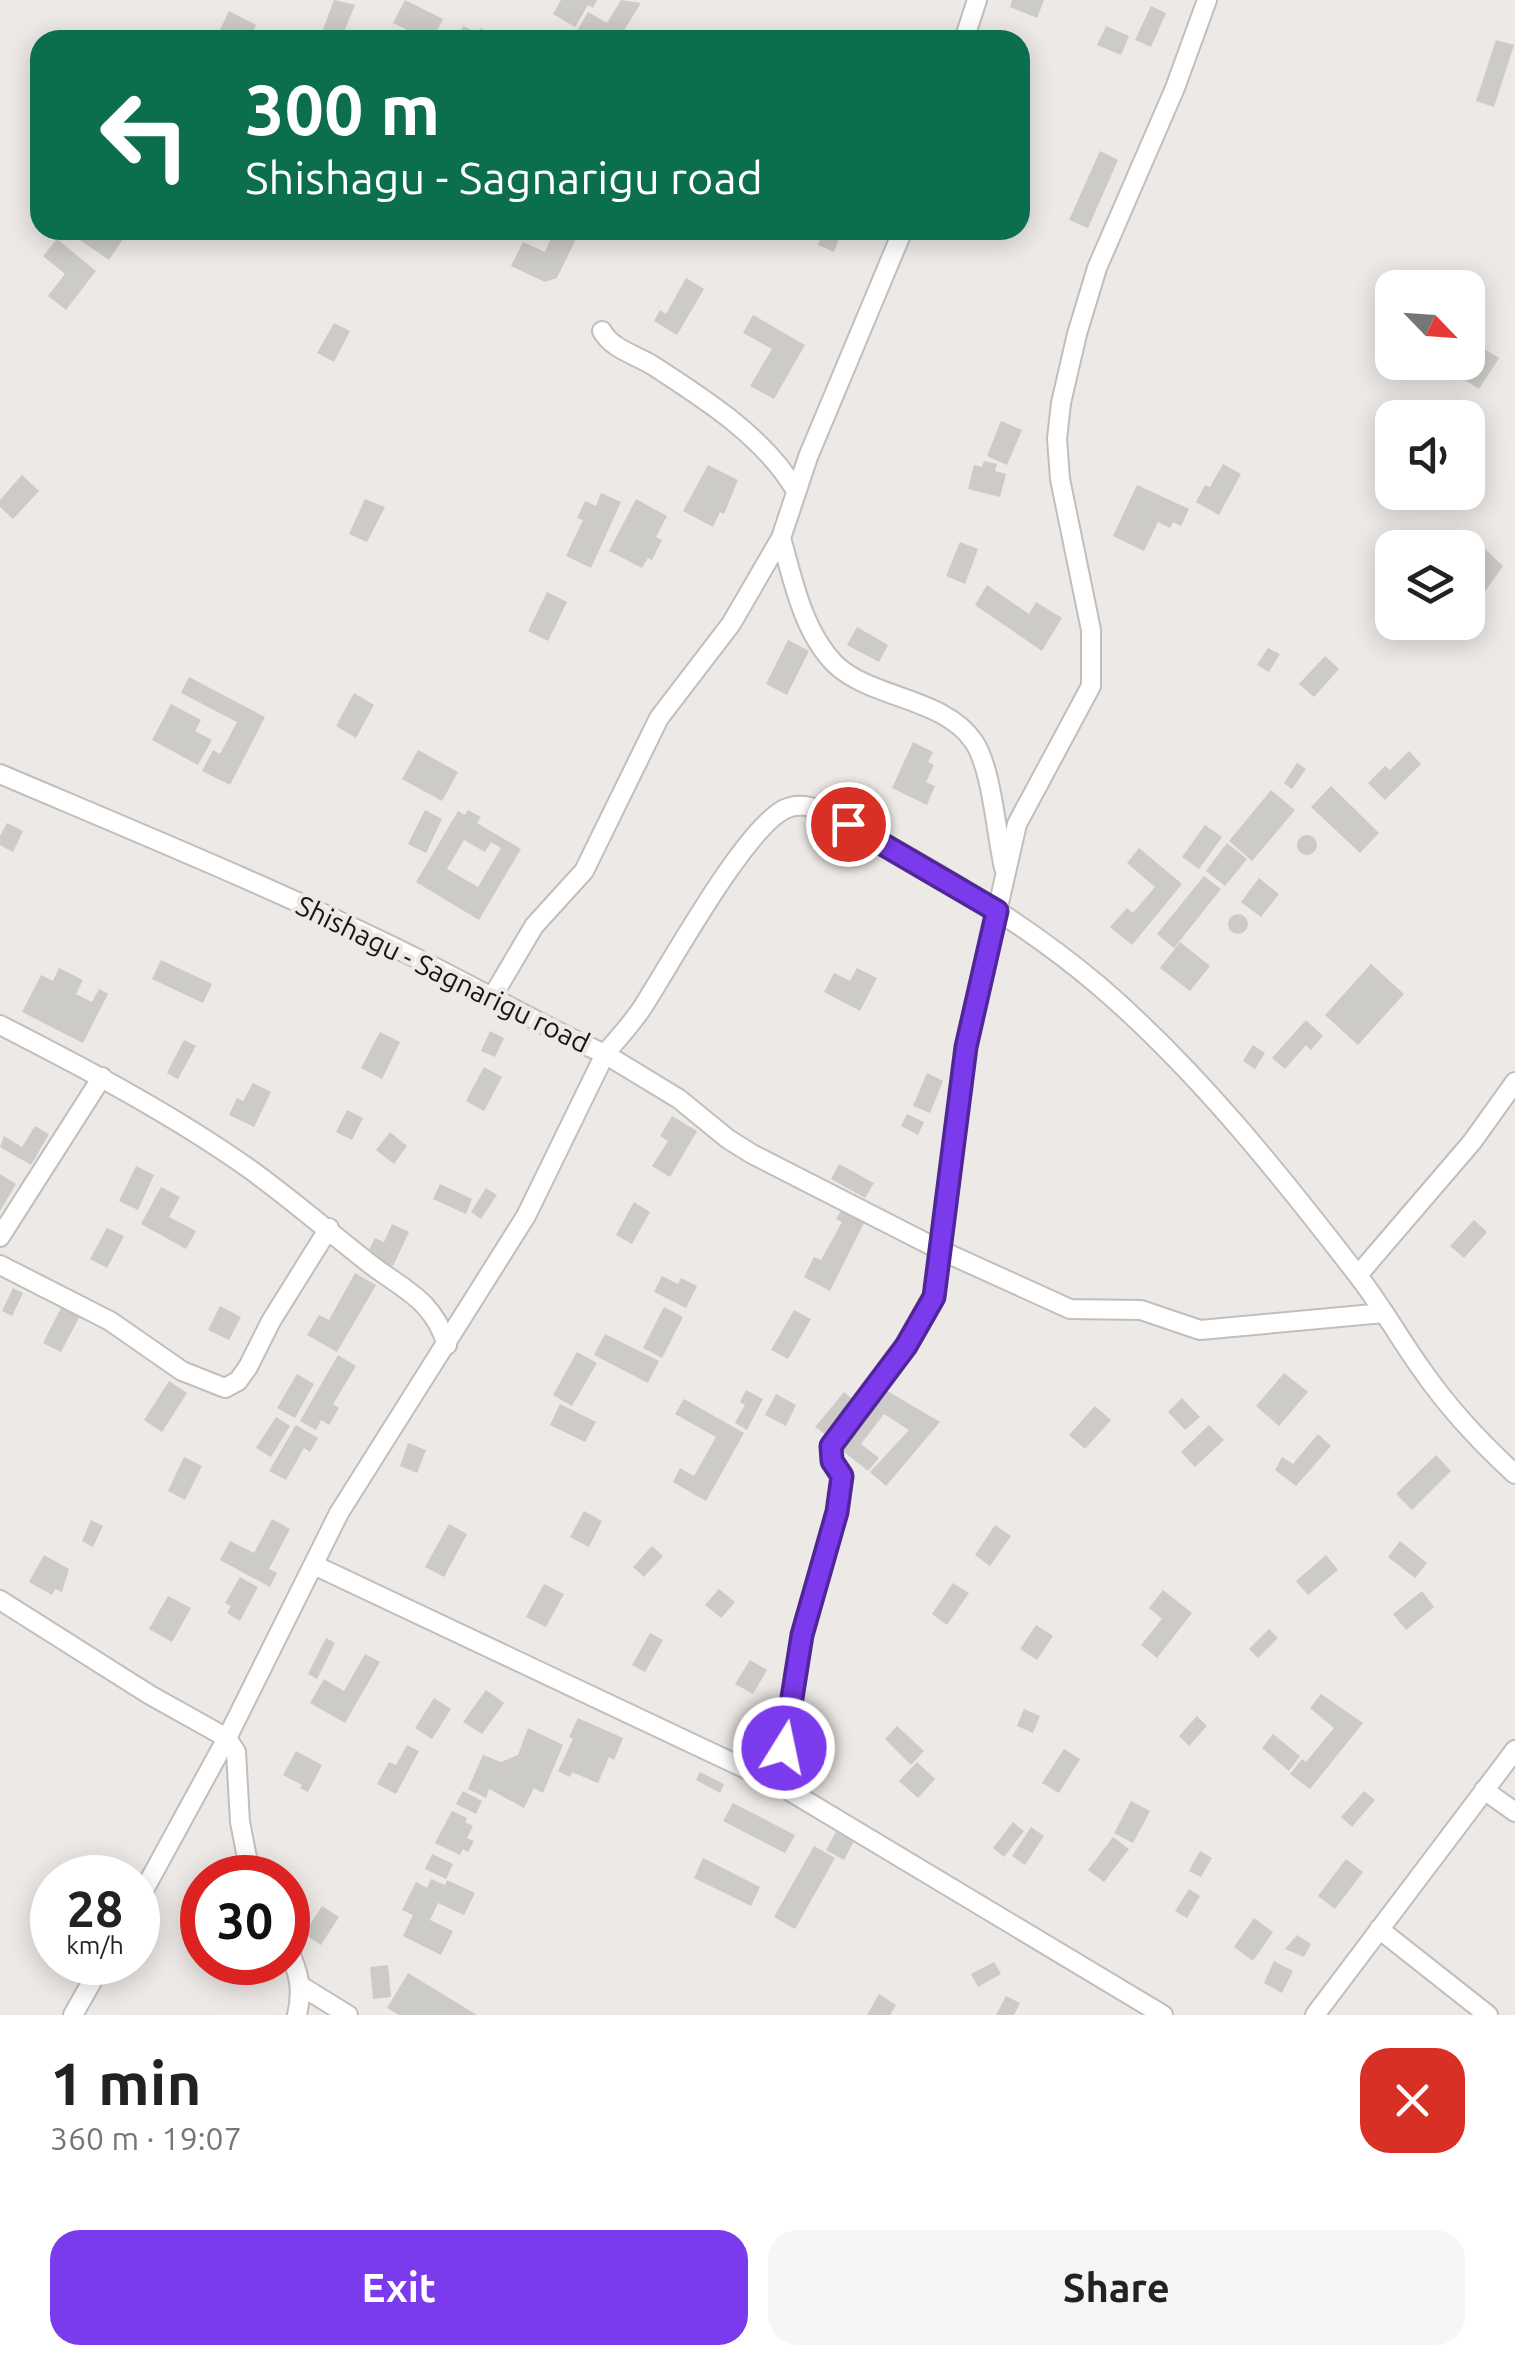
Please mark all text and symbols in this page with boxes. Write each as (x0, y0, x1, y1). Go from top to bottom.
icon: left (80, 70, 210, 200)
text: 300 m (245, 70, 440, 148)
text: Shishagu - Sagnarigu road (245, 152, 763, 203)
north arrow (1375, 270, 1485, 380)
map controls (1375, 270, 1485, 640)
button: sound (1375, 400, 1485, 510)
button: layers (1375, 530, 1485, 640)
pin (806, 782, 891, 867)
icon: arrive (821, 797, 876, 852)
street label: Shishagu - Sagnarigu road (292, 889, 595, 1058)
position arrow (732, 1696, 836, 1800)
speed limit sign: 30 (180, 1855, 310, 1985)
text: 28 (67, 1880, 123, 1936)
text: km/h (66, 1931, 124, 1959)
button: close (1360, 2048, 1465, 2153)
text: 1 min (50, 2049, 202, 2116)
text: 360 m · 19:07 (50, 2120, 242, 2156)
button: Exit (50, 2230, 748, 2345)
button: Share (768, 2230, 1465, 2345)

